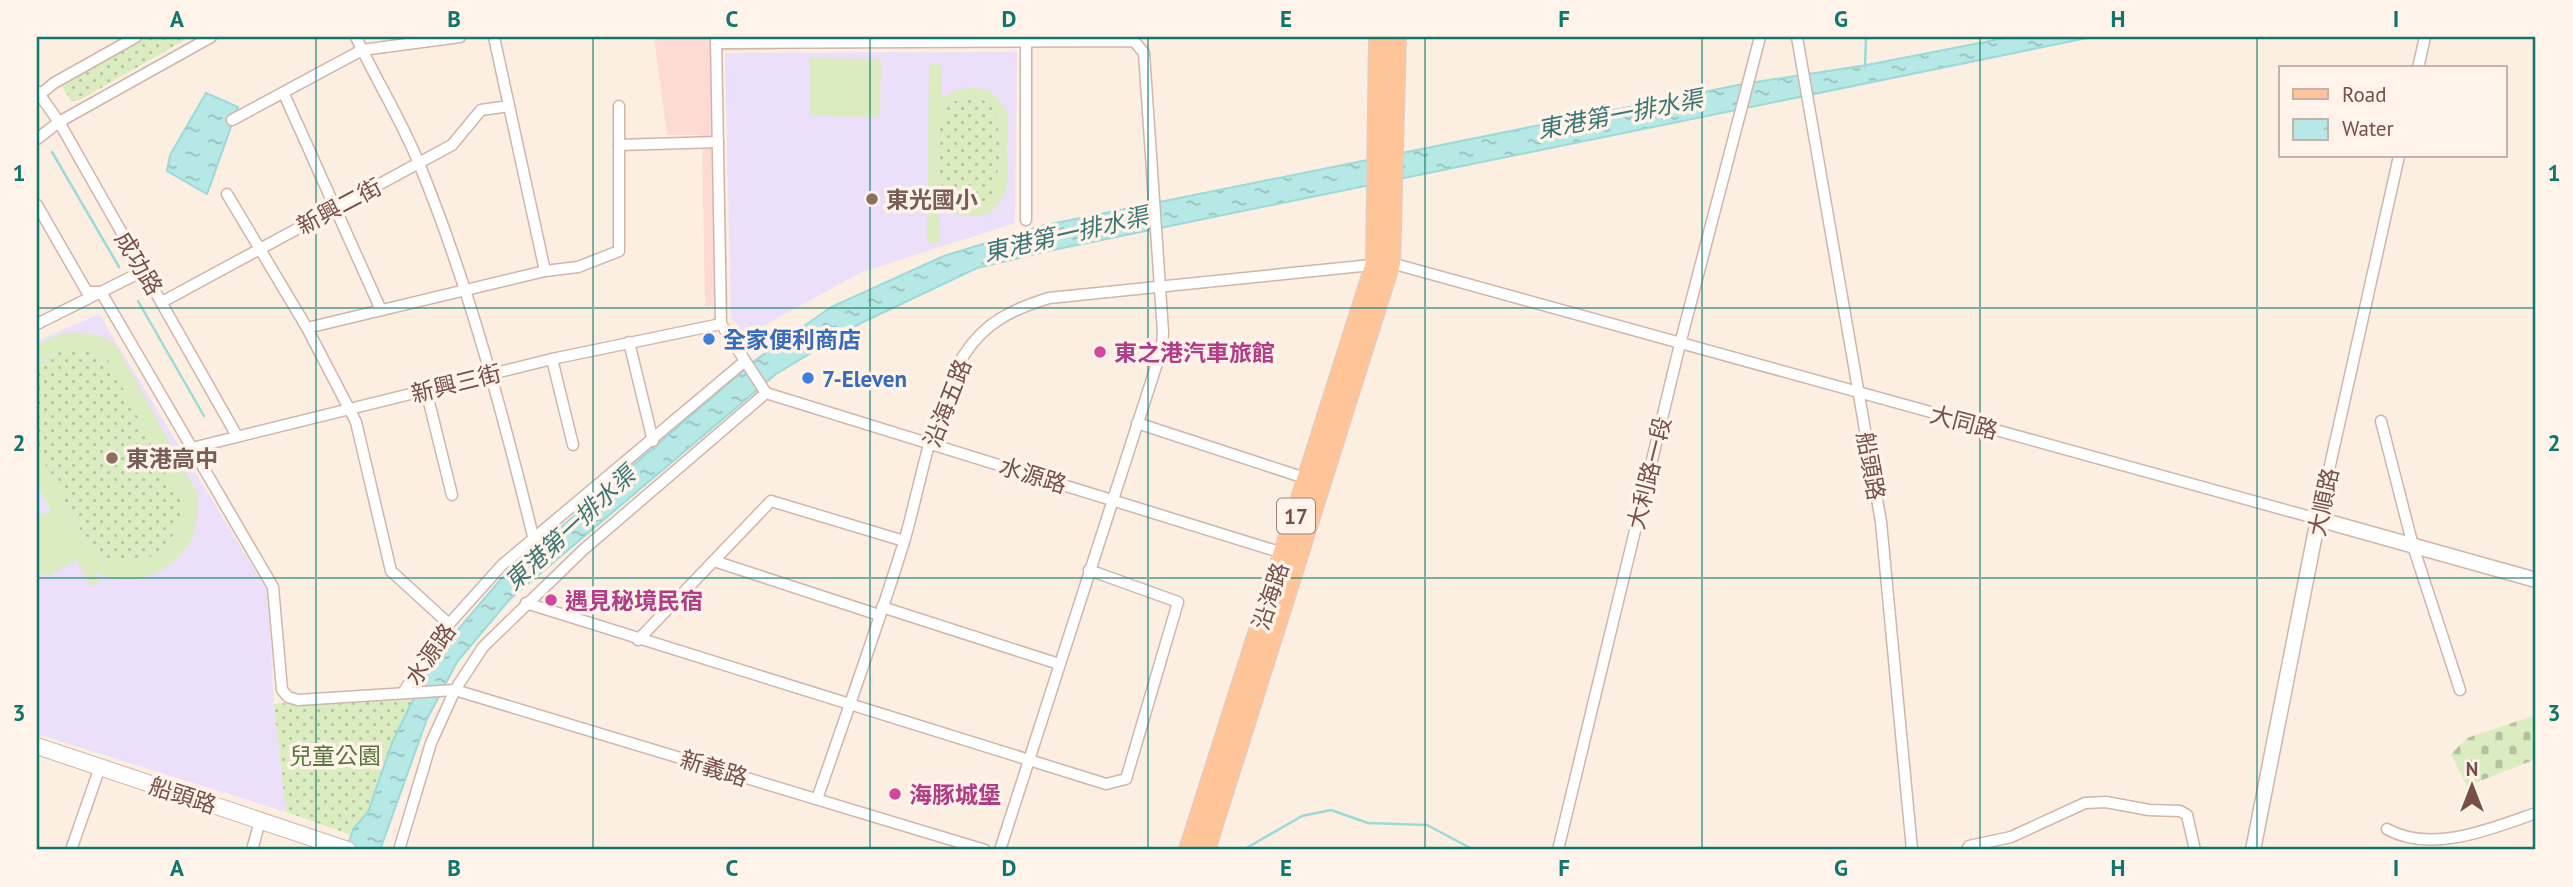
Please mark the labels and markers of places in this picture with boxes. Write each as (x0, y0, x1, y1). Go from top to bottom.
place label: 東光國小 (886, 185, 978, 214)
marker: 東光國小 (864, 191, 880, 207)
place label: 全家便利商店 (723, 325, 861, 354)
marker: 全家便利商店 (701, 331, 717, 347)
place label: 東之港汽車旅館 (1114, 338, 1275, 367)
marker: 東之港汽車旅館 (1092, 344, 1108, 360)
place label: 7-Eleven (822, 364, 907, 393)
marker: 7-Eleven (800, 370, 816, 386)
place label: 東港高中 (126, 444, 218, 473)
marker: 東港高中 (104, 450, 120, 466)
place label: 遇見秘境民宿 (565, 586, 703, 615)
marker: 遇見秘境民宿 (543, 592, 559, 608)
place label: 海豚城堡 (909, 780, 1001, 809)
marker: 海豚城堡 (887, 786, 903, 802)

